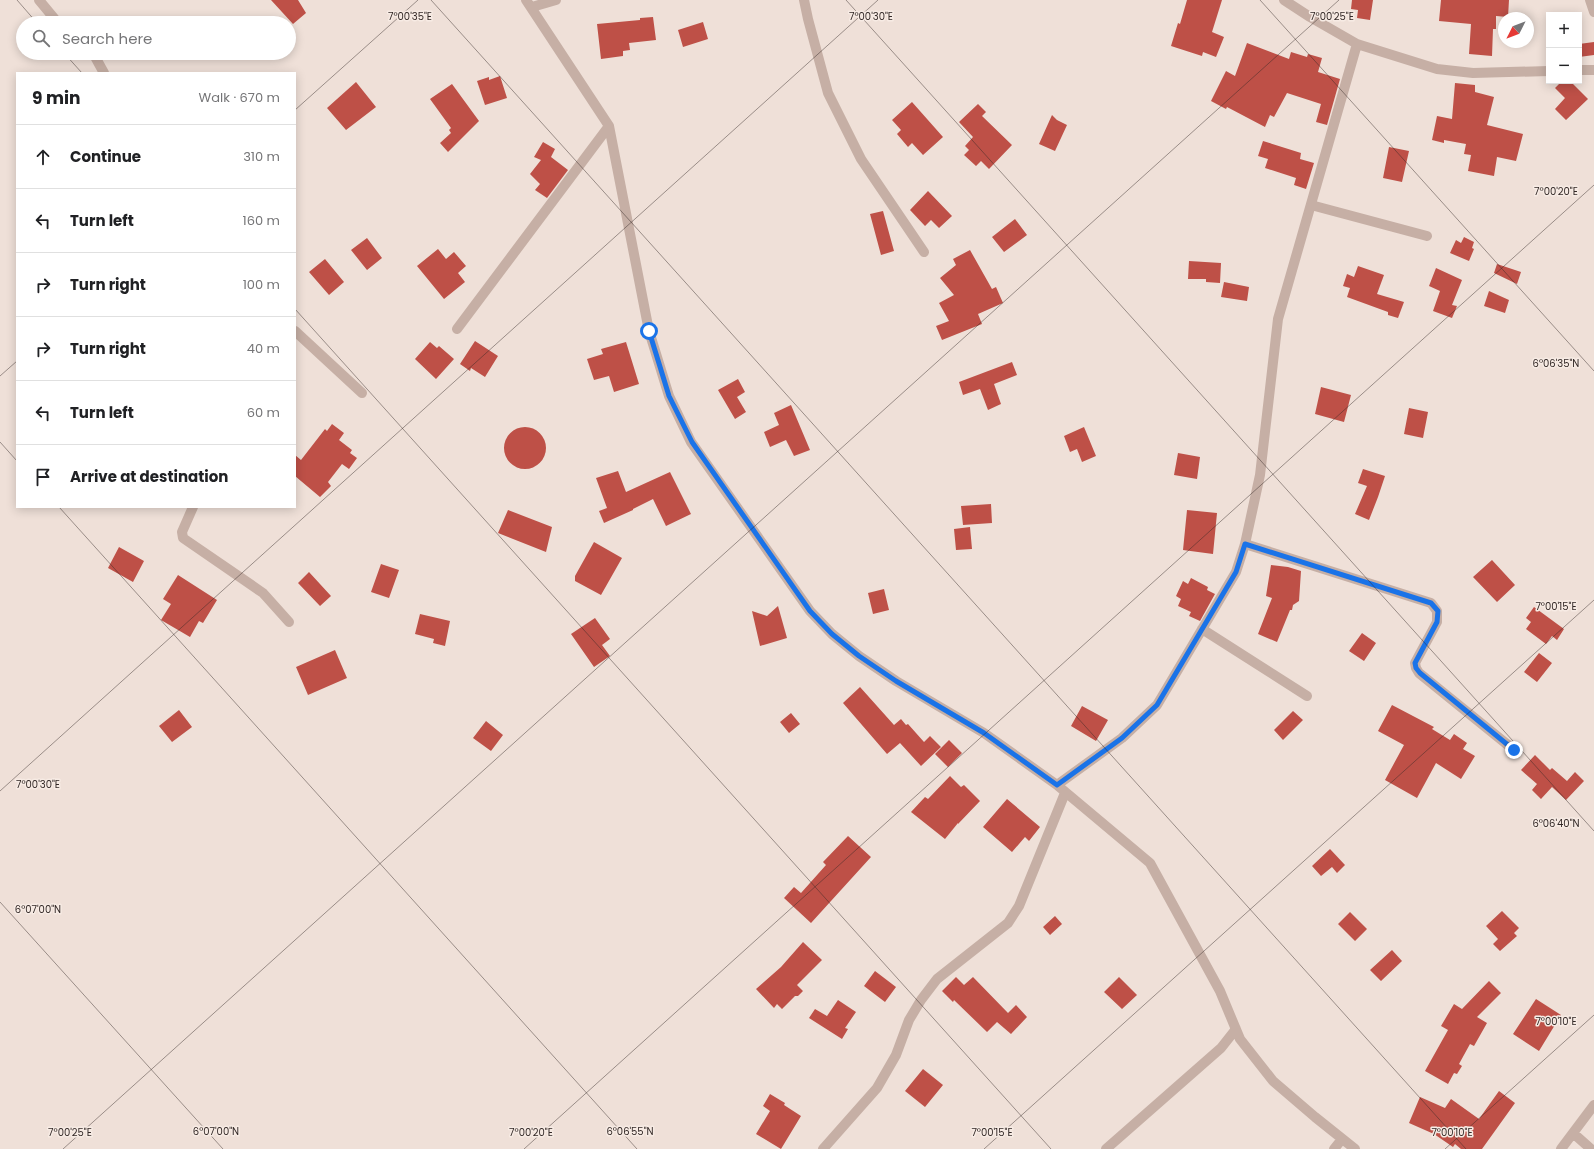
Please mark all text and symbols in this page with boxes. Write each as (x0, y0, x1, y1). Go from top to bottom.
text: 7°00'35"E (388, 9, 432, 24)
text: 7°00'30"E (849, 9, 893, 24)
text: 7°00'25"E (1310, 9, 1354, 24)
north arrow (1498, 12, 1534, 48)
map controls (1546, 12, 1582, 84)
button: + (1546, 12, 1582, 48)
search box (16, 16, 296, 60)
icon: search (30, 27, 52, 49)
text: Search here (62, 28, 152, 49)
button: − (1546, 48, 1582, 84)
text: 9 min (32, 86, 81, 110)
text: Walk · 670 m (199, 88, 280, 107)
icon: ahead (32, 146, 54, 168)
text: Continue (70, 146, 141, 167)
text: 310 m (243, 147, 280, 166)
text: 7°00'20"E (1534, 184, 1578, 199)
icon: left (32, 210, 54, 232)
text: Turn left (70, 210, 134, 231)
text: 160 m (243, 211, 280, 230)
icon: right (32, 274, 54, 296)
text: Turn right (70, 274, 146, 295)
text: 100 m (243, 275, 280, 294)
route start (640, 322, 658, 340)
icon: right (32, 338, 54, 360)
text: Turn right (70, 338, 146, 359)
text: 40 m (247, 339, 280, 358)
text: 6°06'35"N (1533, 356, 1579, 371)
icon: left (32, 402, 54, 424)
text: Turn left (70, 402, 134, 423)
text: 60 m (247, 403, 280, 422)
icon: arrive (32, 466, 54, 488)
text: Arrive at destination (70, 466, 228, 487)
text: 7°00'15"E (1535, 599, 1577, 614)
route end (1505, 741, 1523, 759)
text: 7°00'30"E (16, 777, 60, 792)
text: 6°06'40"N (1532, 816, 1580, 831)
text: 6°07'00"N (15, 902, 61, 917)
text: 7°00'10"E (1535, 1014, 1577, 1029)
text: 6°07'00"N (193, 1124, 239, 1139)
text: 6°06'55"N (606, 1124, 654, 1139)
text: 7°00'25"E (48, 1125, 92, 1140)
text: 7°00'20"E (509, 1125, 553, 1140)
text: 7°00'15"E (971, 1125, 1013, 1140)
text: 7°00'10"E (1431, 1125, 1473, 1140)

